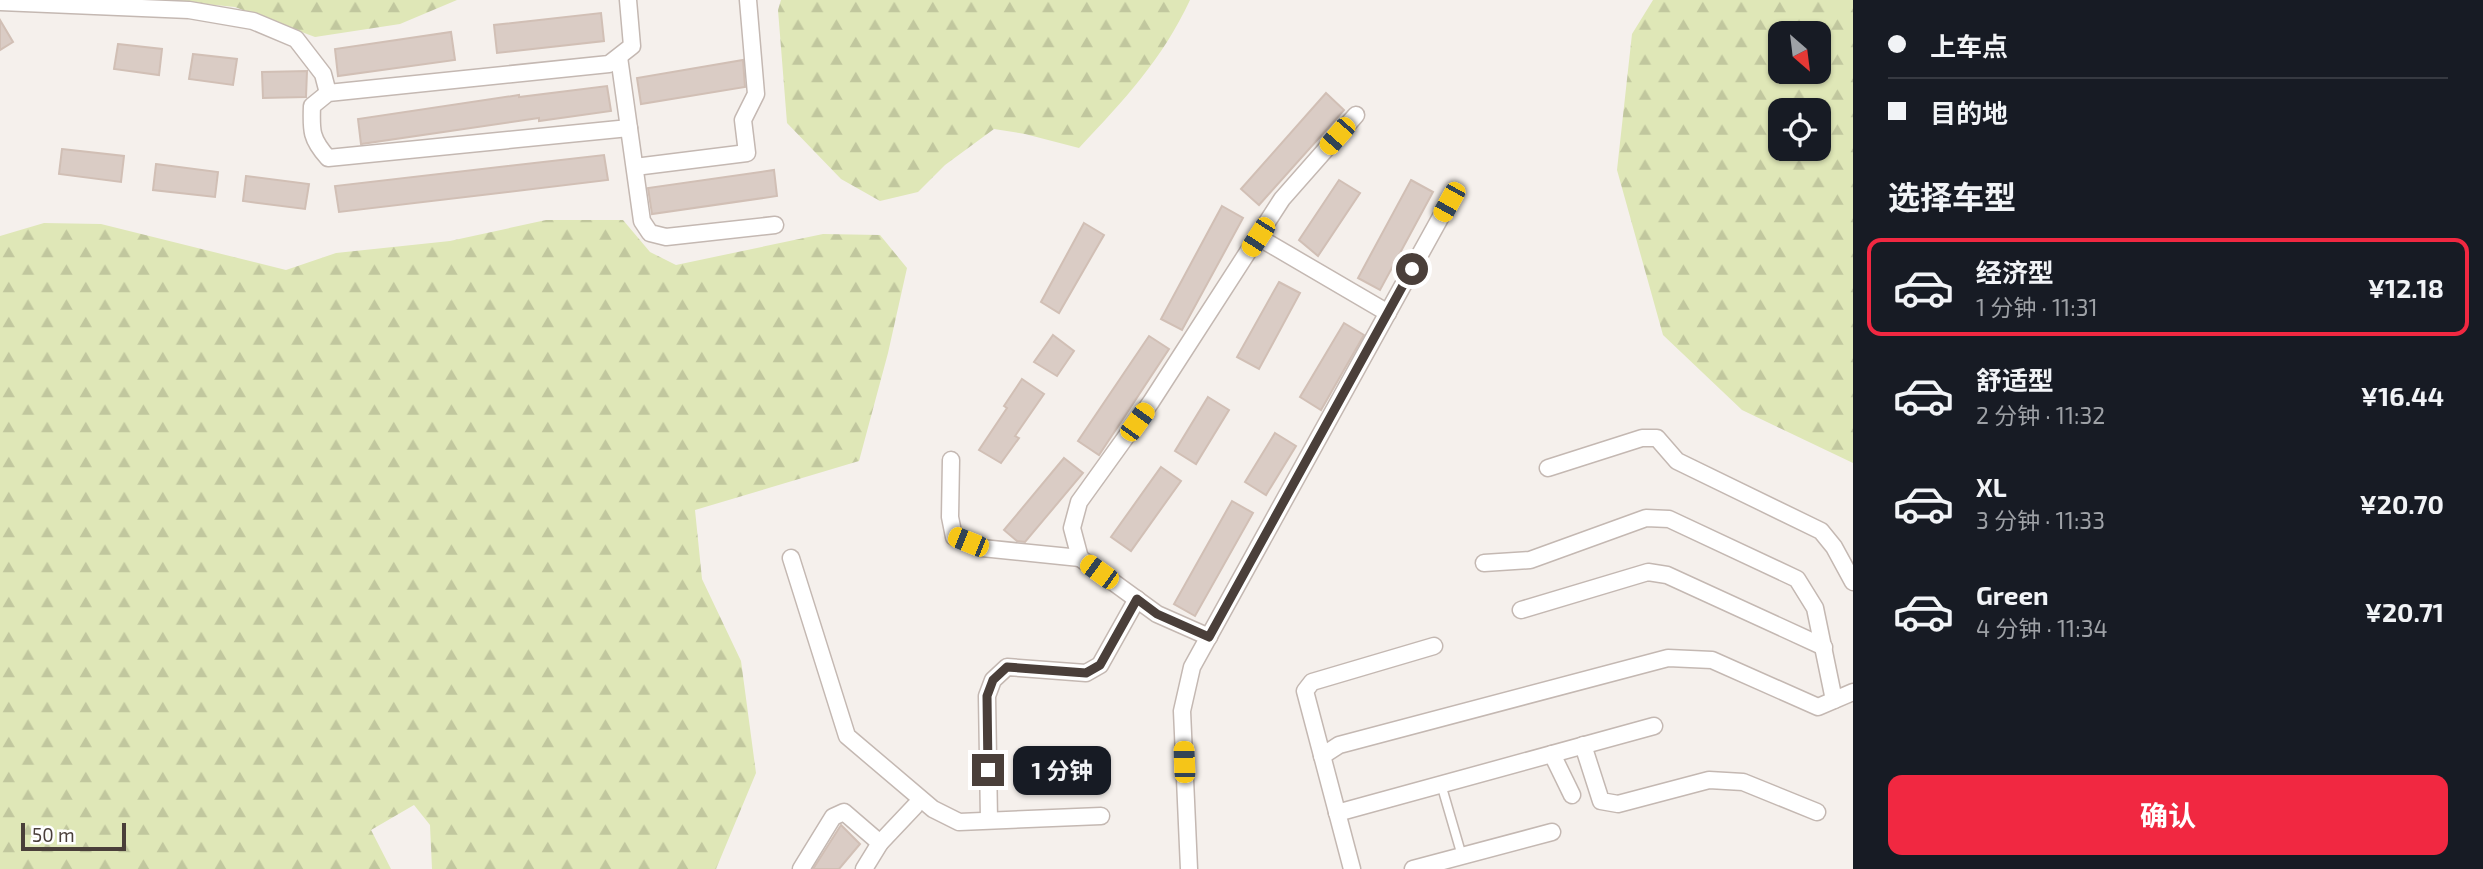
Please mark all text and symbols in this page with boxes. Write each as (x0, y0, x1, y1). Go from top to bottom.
north arrow (1768, 21, 1830, 84)
map controls (1768, 21, 1831, 161)
text: 上车点 (1930, 30, 2008, 61)
text: 目的地 (1930, 97, 2008, 128)
button: locate (1768, 98, 1831, 161)
car (1316, 113, 1359, 159)
text: 选择车型 (1888, 177, 2016, 215)
car (1430, 179, 1469, 225)
car (1238, 214, 1279, 260)
route start (1396, 253, 1428, 285)
icon: car (1892, 256, 1955, 319)
text: 经济型 (1976, 256, 2054, 287)
text: ¥12.18 (2368, 272, 2444, 303)
text: 1 分钟 · 11:31 (1976, 293, 2098, 321)
icon: car (1892, 364, 1955, 427)
text: 舒适型 (1976, 364, 2054, 395)
text: ¥16.44 (2361, 380, 2444, 411)
car (1117, 399, 1158, 445)
text: 2 分钟 · 11:32 (1976, 401, 2105, 429)
text: XL (1976, 471, 2007, 502)
icon: car (1892, 472, 1955, 535)
text: ¥20.70 (2360, 488, 2444, 519)
text: 3 分钟 · 11:33 (1976, 506, 2105, 534)
car (945, 524, 992, 560)
car (1076, 551, 1123, 593)
text: Green (1976, 579, 2049, 610)
icon: car (1892, 580, 1955, 643)
text: ¥20.71 (2365, 596, 2444, 627)
text: 4 分钟 · 11:34 (1976, 614, 2108, 642)
car (1173, 741, 1196, 783)
callout: 1 分钟 (1012, 746, 1110, 794)
route end (972, 754, 1004, 786)
text: 1 分钟 (1032, 756, 1092, 784)
button: 确认 (1888, 775, 2448, 855)
scale bar (21, 820, 126, 852)
text: 50 m (32, 823, 75, 846)

